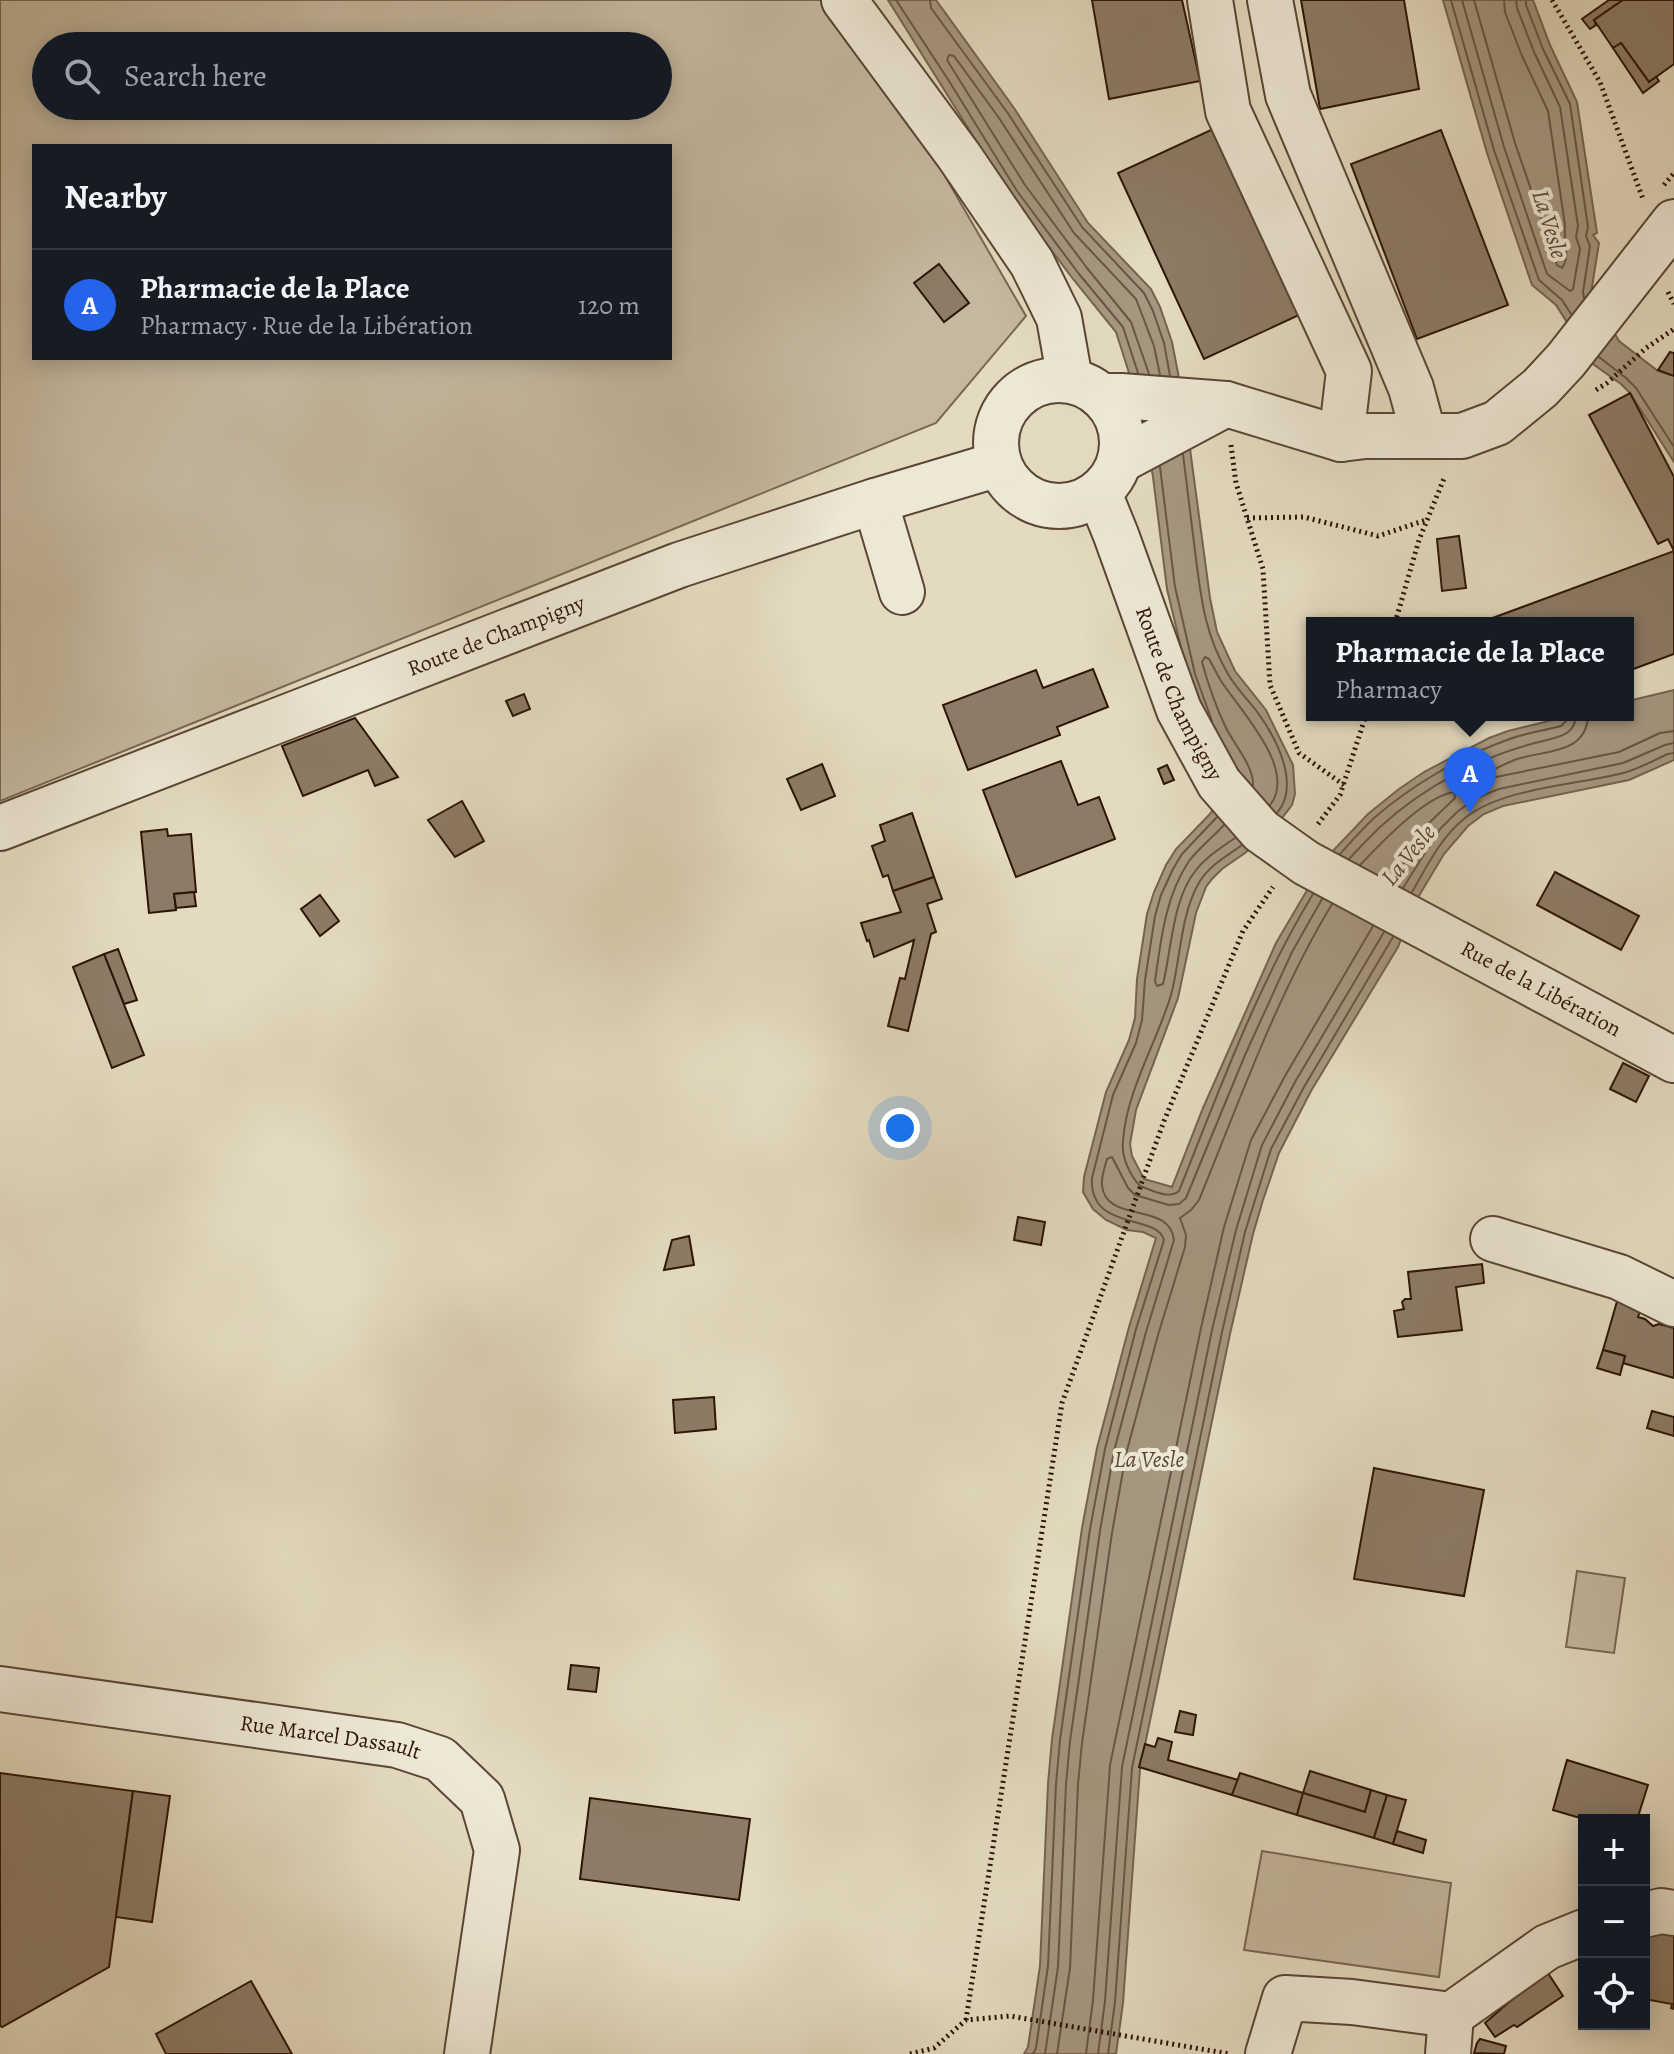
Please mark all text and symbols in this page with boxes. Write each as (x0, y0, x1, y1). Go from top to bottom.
search box (32, 32, 672, 120)
icon: search (60, 54, 104, 98)
text: Search here (124, 56, 267, 96)
text: Nearby (64, 173, 167, 220)
water label: La Vesle (1524, 186, 1576, 263)
text: Pharmacie de la Place (140, 268, 410, 308)
text: A (82, 288, 98, 323)
text: 120 m (578, 288, 640, 323)
text: Pharmacy · Rue de la Libération (140, 308, 473, 343)
street label: Route de Champigny (403, 588, 589, 684)
street label: Route de Champigny (1128, 602, 1230, 786)
popup (1306, 617, 1634, 721)
text: Pharmacie de la Place (1335, 632, 1605, 672)
text: Pharmacy (1335, 672, 1442, 707)
pin: A (1444, 747, 1496, 813)
water label: La Vesle (1373, 817, 1443, 892)
street label: Rue de la Libération (1455, 933, 1627, 1044)
your location (880, 1108, 920, 1148)
water label: La Vesle (1114, 1443, 1185, 1475)
street label: Rue Marcel Dassault (238, 1708, 425, 1767)
map controls (1578, 1814, 1650, 2030)
button: + (1578, 1814, 1650, 1886)
button: − (1578, 1886, 1650, 1958)
button: locate (1578, 1958, 1650, 2030)

